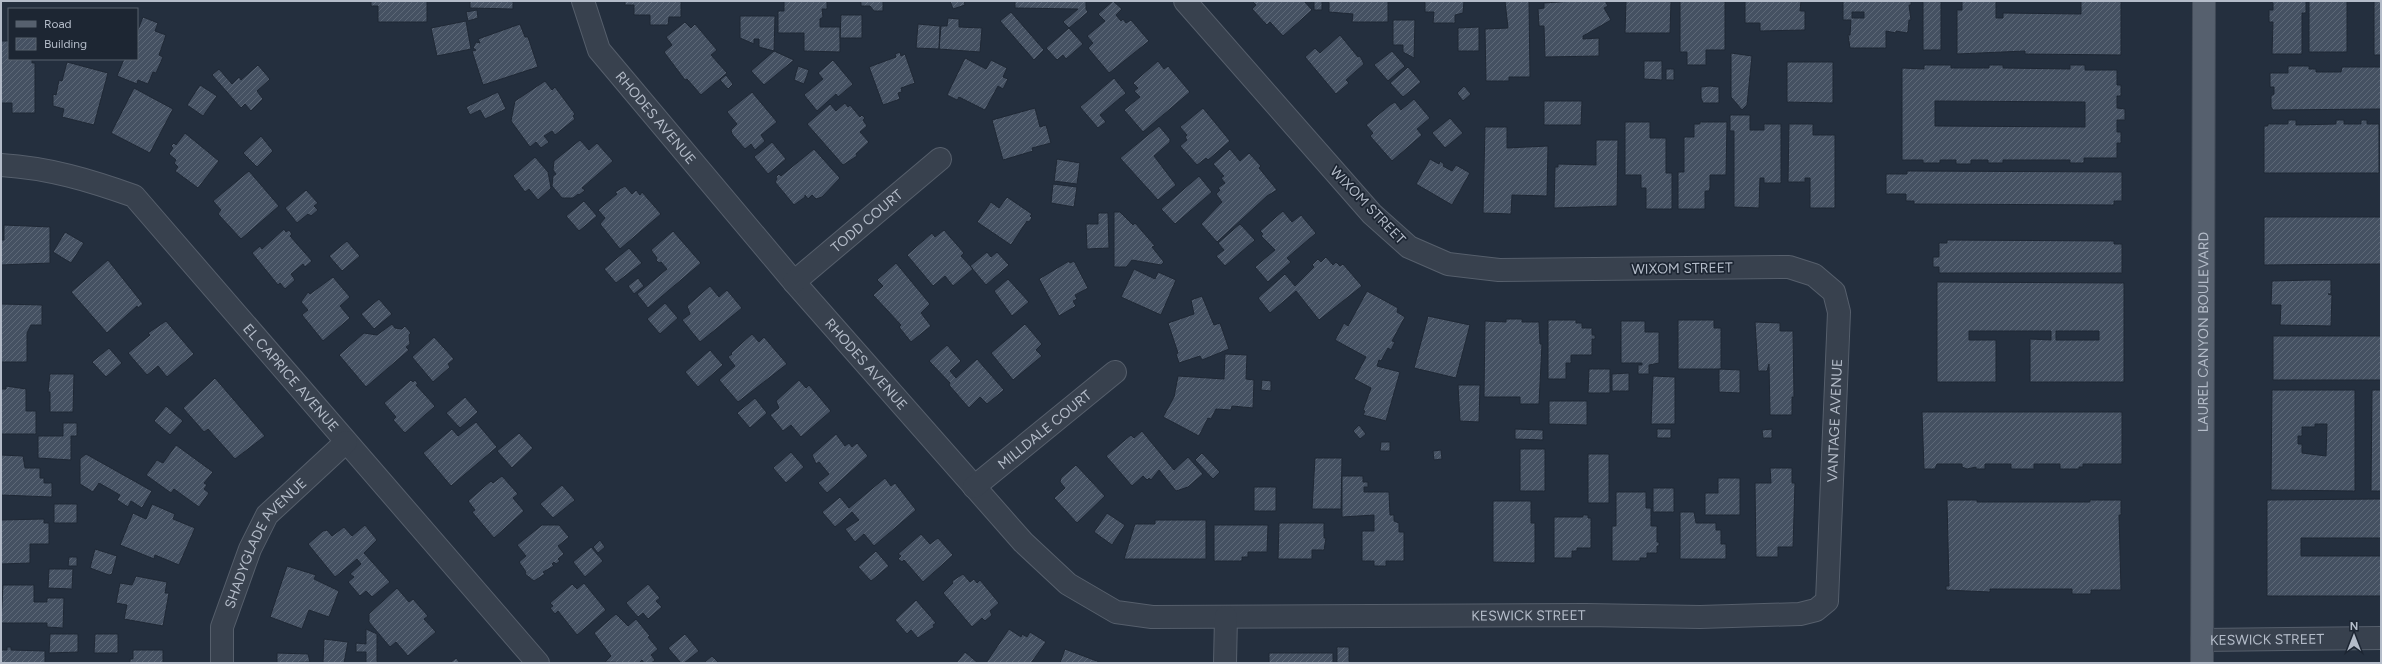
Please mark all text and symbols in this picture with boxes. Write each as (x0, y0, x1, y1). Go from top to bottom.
legend (8, 8, 138, 60)
text: Road (44, 17, 72, 31)
text: Building (44, 37, 87, 51)
street label: RHODES AVENUE (612, 68, 699, 168)
street label: WIXOM STREET (1326, 163, 1409, 248)
street label: TODD COURT (828, 186, 907, 256)
street label: LAUREL CANYON BOULEVARD (2195, 232, 2212, 432)
street label: WIXOM STREET (1631, 259, 1733, 278)
street label: RHODES AVENUE (821, 315, 911, 414)
street label: EL CAPRICE AVENUE (239, 320, 342, 435)
street label: VANTAGE AVENUE (1824, 358, 1846, 483)
street label: MILLDALE COURT (995, 387, 1095, 473)
street label: SHADYGLADE AVENUE (221, 475, 310, 611)
street label: KESWICK STREET (1471, 607, 1586, 625)
north arrow (2334, 616, 2374, 656)
text: N (2350, 620, 2358, 633)
street label: KESWICK STREET (2210, 631, 2324, 649)

